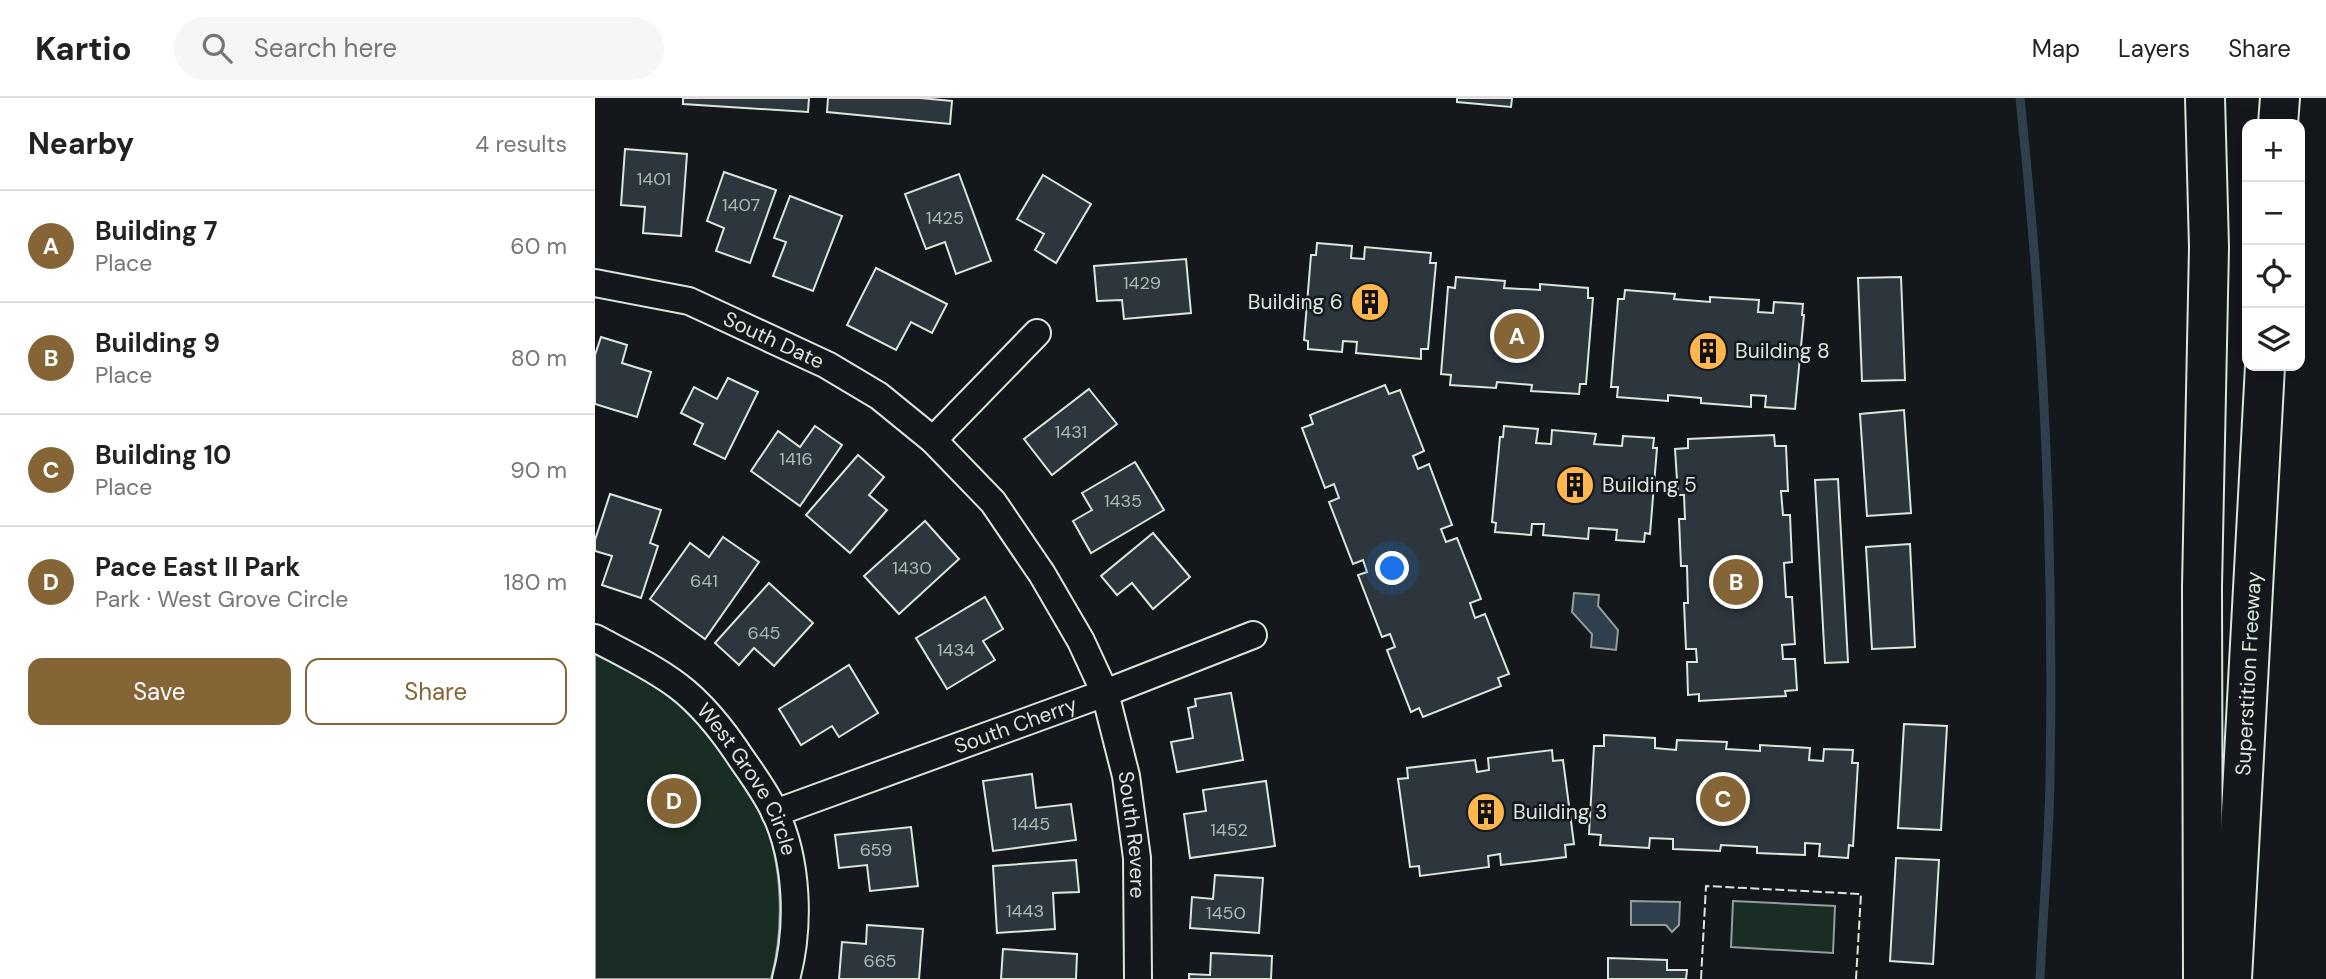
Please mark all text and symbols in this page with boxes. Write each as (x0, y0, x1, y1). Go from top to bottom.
search box (174, 17, 664, 80)
text: Kartio (35, 27, 132, 70)
icon: search (198, 29, 236, 67)
text: Search here (254, 31, 397, 65)
text: Map (2032, 33, 2080, 64)
text: Layers (2118, 33, 2190, 64)
text: Share (2228, 33, 2291, 64)
map controls (2242, 119, 2305, 371)
button: + (2242, 119, 2305, 182)
text: Nearby (28, 124, 134, 163)
text: 4 results (475, 129, 567, 159)
house number: 1401 (637, 167, 671, 191)
button: − (2242, 182, 2305, 245)
house number: 1407 (722, 193, 760, 217)
house number: 1425 (926, 206, 964, 230)
text: Building 7 (95, 214, 217, 248)
text: A (43, 231, 59, 261)
text: 60 m (510, 231, 567, 261)
button: locate (2242, 245, 2305, 308)
text: Place (95, 248, 152, 278)
house number: 1429 (1123, 271, 1161, 295)
building icon: Building 6 (1349, 281, 1391, 323)
place label: Building 6 (1248, 288, 1343, 316)
street label: South Date (719, 305, 829, 376)
button: layers (2242, 308, 2305, 371)
pin: A (1494, 310, 1540, 362)
text: Building 9 (95, 326, 220, 360)
building icon: Building 8 (1687, 330, 1729, 372)
place label: Building 8 (1735, 337, 1830, 365)
text: B (44, 343, 58, 373)
text: 80 m (511, 343, 567, 373)
text: Place (95, 360, 152, 390)
house number: 1431 (1055, 420, 1087, 444)
text: Building 10 (95, 438, 231, 472)
house number: 1416 (779, 447, 813, 471)
text: C (43, 455, 59, 485)
text: 90 m (510, 455, 567, 485)
building icon: Building 5 (1554, 464, 1596, 506)
place label: Building 5 (1602, 471, 1697, 499)
text: Place (95, 472, 152, 502)
house number: 1435 (1104, 489, 1142, 513)
text: Pace East II Park (95, 550, 300, 584)
your location (1375, 551, 1409, 585)
house number: 1430 (892, 556, 932, 580)
pin: B (1713, 556, 1759, 608)
text: D (43, 567, 59, 597)
text: 180 m (503, 567, 567, 597)
house number: 641 (690, 569, 718, 593)
street label: Superstition Freeway (2229, 570, 2268, 776)
text: Park · West Grove Circle (95, 584, 348, 614)
house number: 645 (747, 621, 781, 645)
house number: 1434 (937, 638, 975, 662)
button: Save (28, 658, 291, 725)
button: Share (305, 658, 567, 725)
street label: South Cherry (950, 690, 1081, 761)
street label: West Grove Circle (691, 697, 803, 858)
street label: South Revere (1112, 769, 1151, 899)
pin: C (1700, 773, 1746, 825)
pin: D (651, 775, 697, 827)
building icon: Building 3 (1465, 791, 1507, 833)
place label: Building 3 (1513, 798, 1607, 826)
house number: 1445 (1012, 812, 1050, 836)
house number: 1452 (1210, 818, 1248, 842)
house number: 659 (860, 838, 892, 862)
house number: 1443 (1006, 899, 1044, 923)
house number: 1450 (1206, 901, 1246, 925)
house number: 665 (863, 949, 897, 973)

